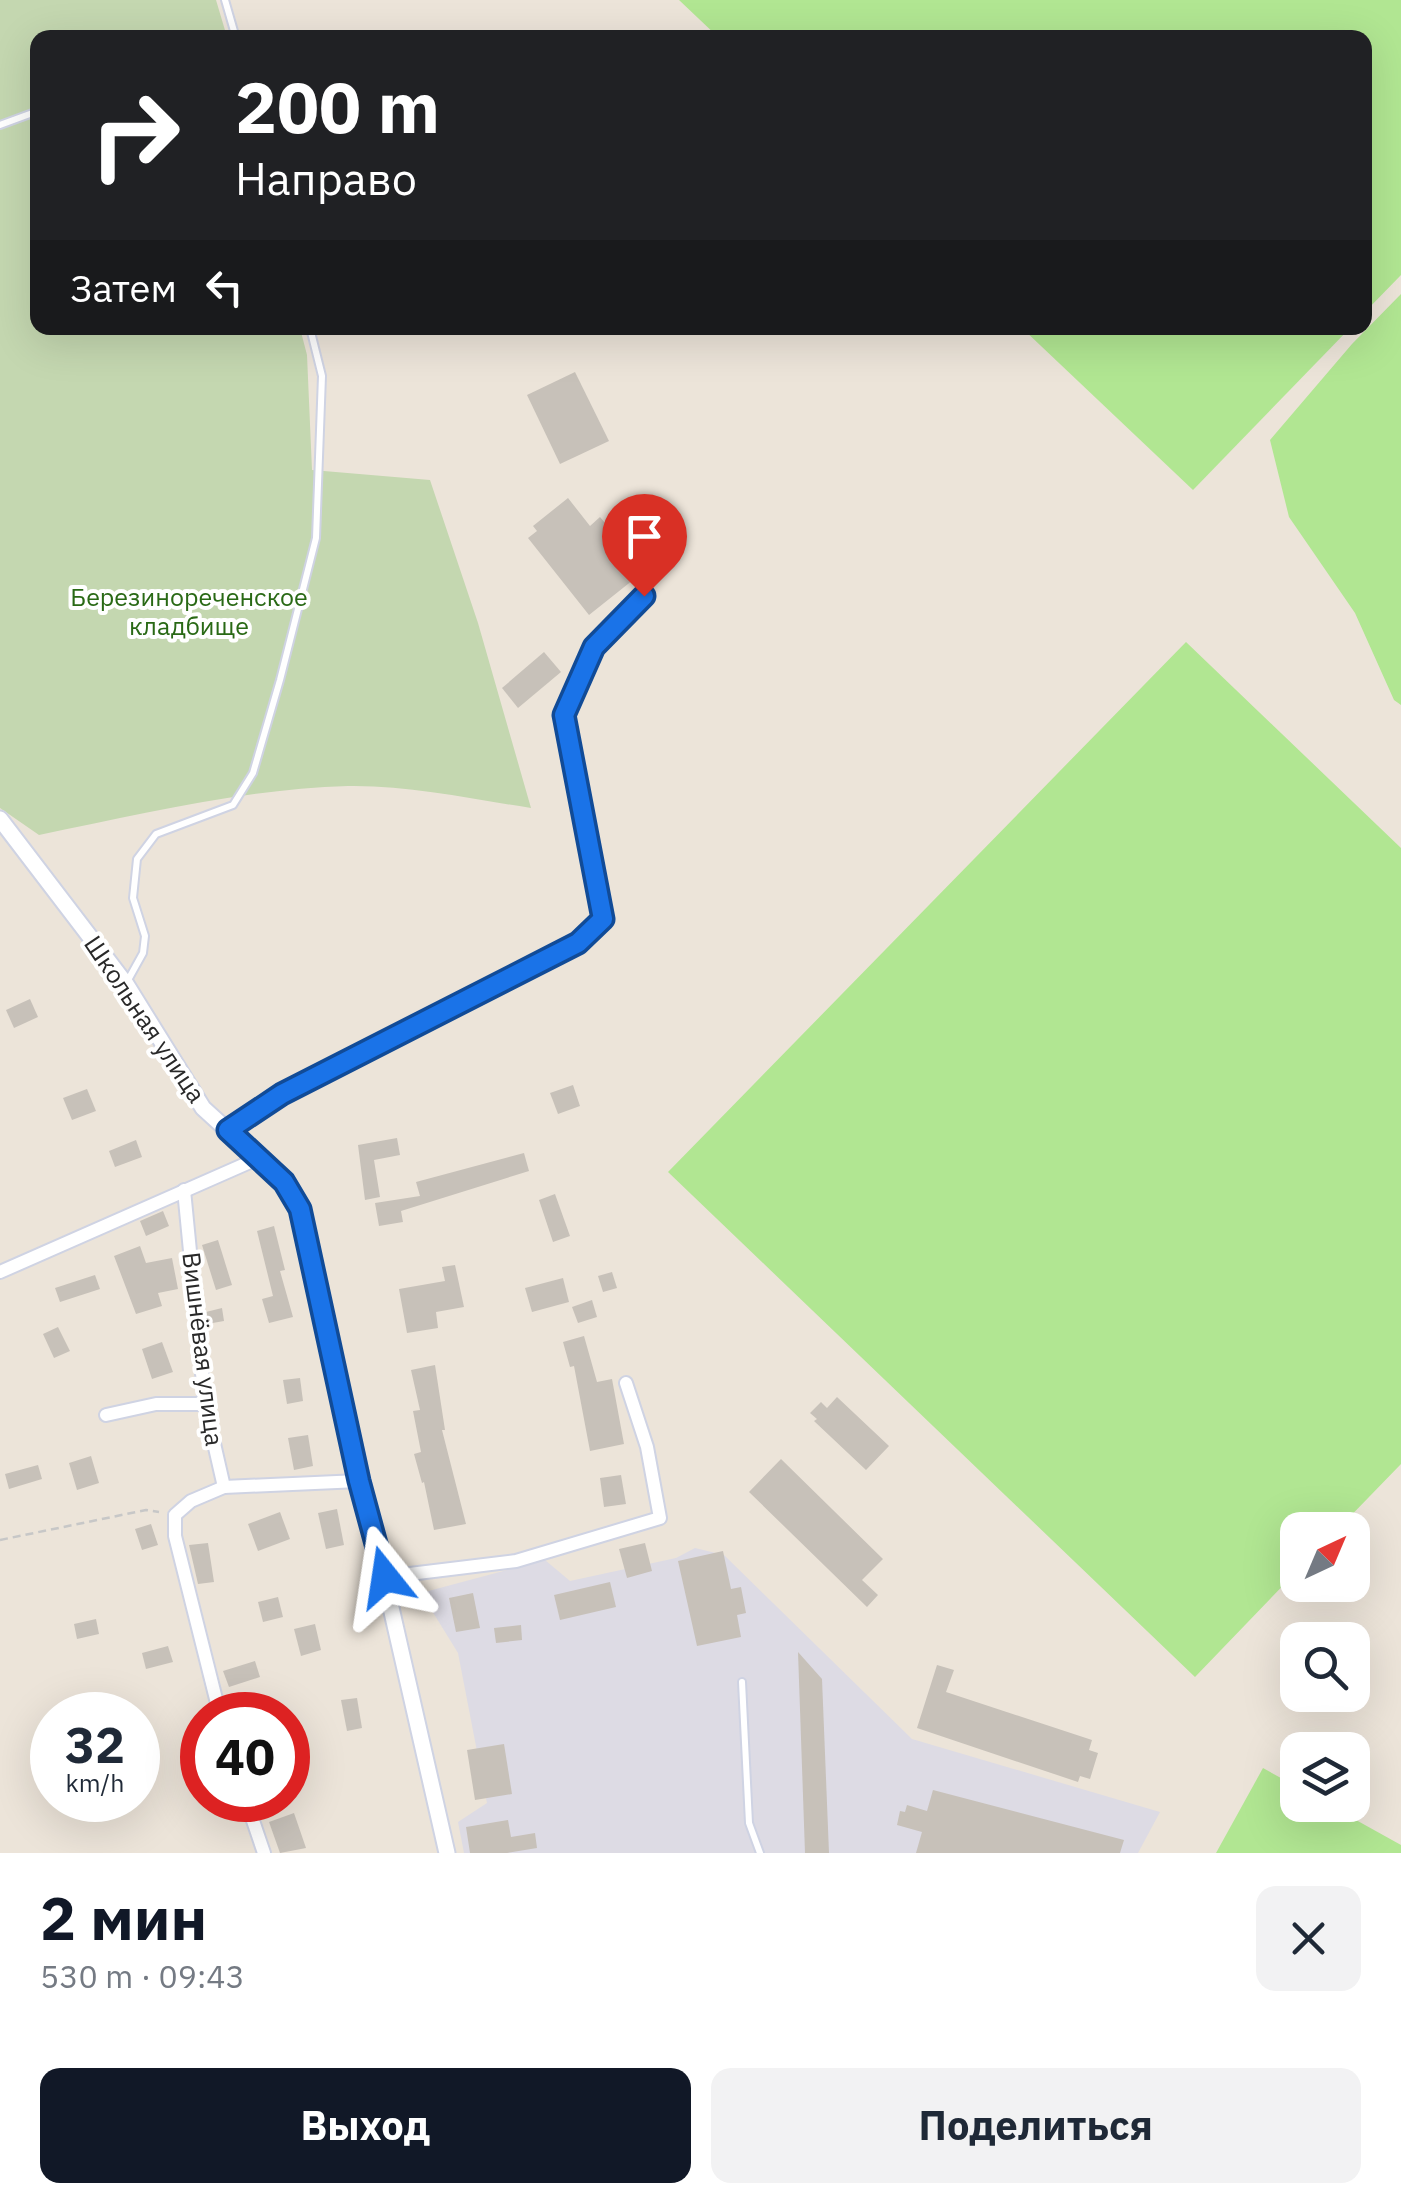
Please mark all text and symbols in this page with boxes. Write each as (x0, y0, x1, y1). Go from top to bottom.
text: 200 m (235, 61, 440, 152)
icon: right (70, 70, 200, 200)
text: Направо (235, 149, 417, 207)
icon: left (197, 260, 252, 315)
text: Затем (70, 263, 177, 312)
pin (602, 494, 687, 597)
icon: arrive (617, 509, 672, 564)
park label: Березинореченское кладбище (70, 580, 308, 642)
street label: Школьная улица (77, 929, 214, 1109)
street label: Вишнёвая улица (175, 1250, 232, 1448)
north arrow (1280, 1512, 1370, 1602)
map controls (1280, 1512, 1370, 1822)
position arrow (333, 1525, 437, 1629)
button: search (1280, 1622, 1370, 1712)
speed limit sign: 40 (180, 1692, 310, 1822)
text: 32 (65, 1712, 125, 1777)
button: layers (1280, 1732, 1370, 1822)
text: km/h (66, 1766, 124, 1799)
text: 2 мин (40, 1878, 207, 1957)
button: close (1256, 1886, 1361, 1991)
text: 530 m · 09:43 (40, 1955, 245, 1997)
button: Выход (40, 2068, 691, 2183)
button: Поделиться (711, 2068, 1361, 2183)

